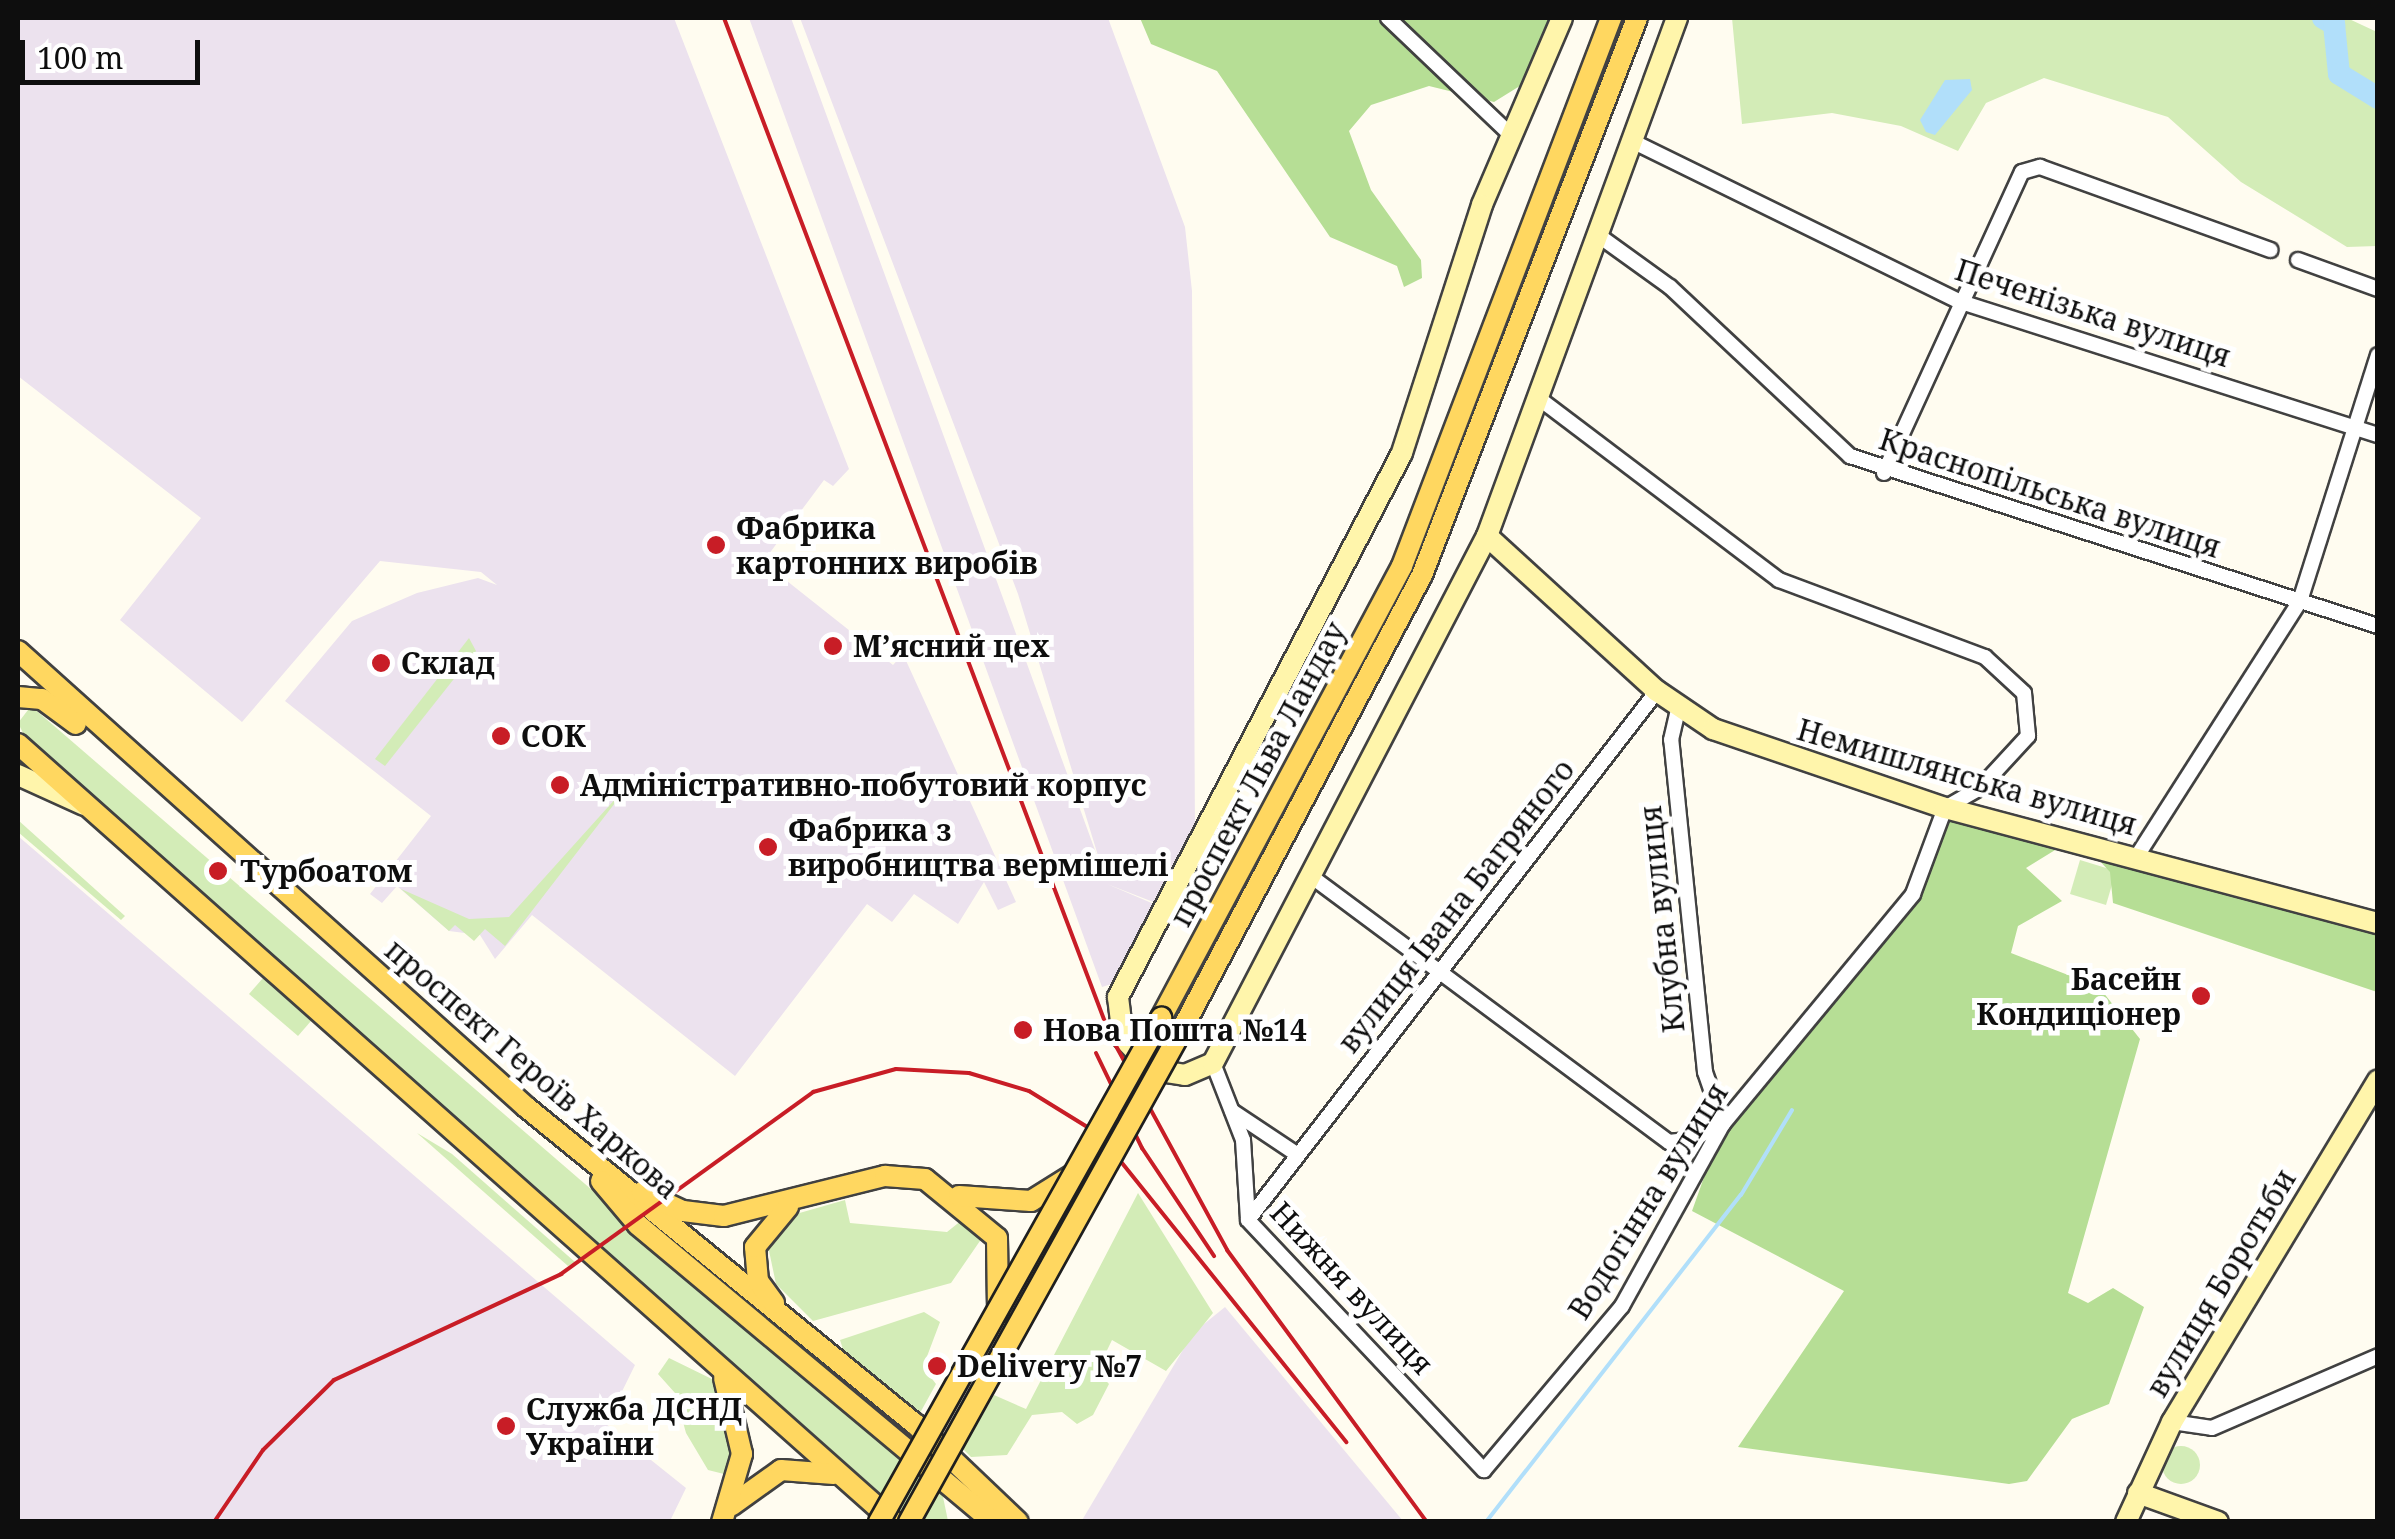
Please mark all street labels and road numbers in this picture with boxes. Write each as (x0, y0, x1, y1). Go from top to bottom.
street label: Печенізька вулиця (1951, 251, 2235, 375)
street label: Краснопільська вулиця (1875, 421, 2225, 565)
street label: проспект Льва Ландау (1162, 616, 1354, 932)
street label: Немишлянська вулиця (1793, 711, 2141, 843)
street label: вулиця Івана Багряного (1330, 752, 1582, 1060)
street label: Клубна вулиця (1632, 804, 1692, 1034)
street label: проспект Героїв Харкова (378, 932, 686, 1206)
street label: Водогінна вулиця (1561, 1076, 1735, 1326)
street label: вулиця Боротьби (2139, 1163, 2303, 1403)
street label: Нижня вулиця (1263, 1194, 1441, 1382)

